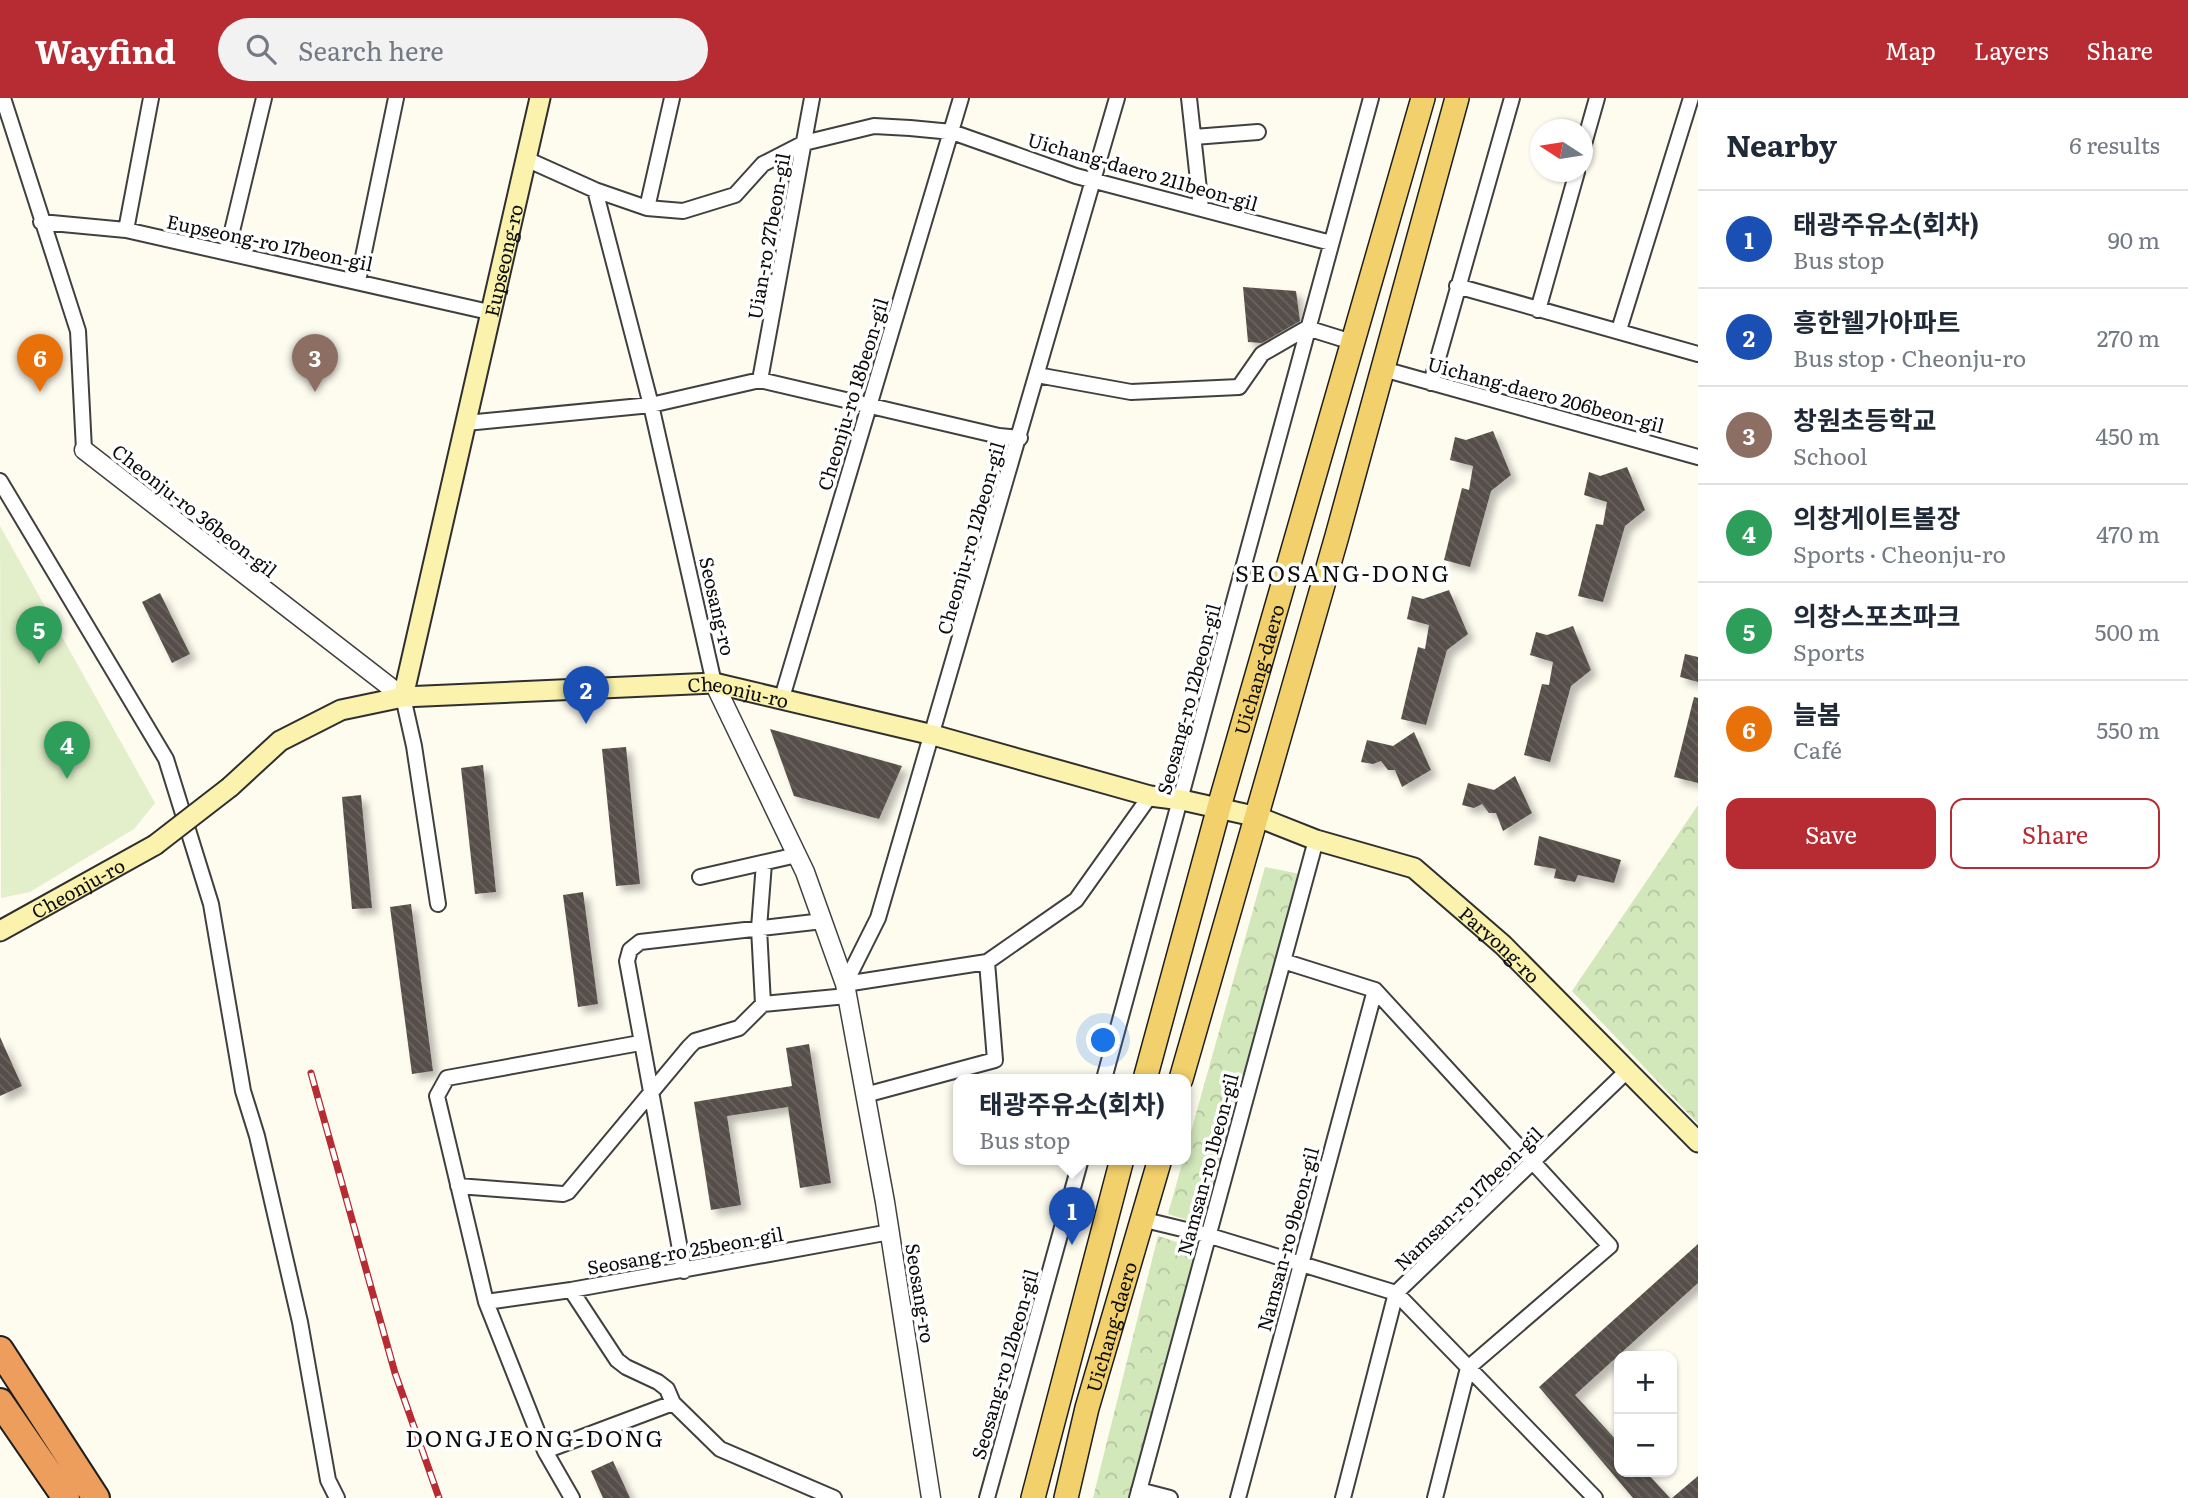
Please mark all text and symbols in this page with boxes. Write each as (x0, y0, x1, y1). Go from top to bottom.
search box (218, 18, 708, 81)
text: Wayfind (35, 25, 176, 74)
icon: search (242, 30, 280, 68)
text: Search here (298, 30, 444, 69)
text: Map (1885, 32, 1936, 67)
text: Layers (1974, 32, 2048, 67)
text: Share (2086, 32, 2153, 67)
north arrow (1530, 119, 1593, 182)
text: Nearby (1726, 122, 1837, 166)
street label: Uichang-daero 211beon-gil (1024, 125, 1262, 217)
text: 6 results (2069, 127, 2160, 161)
street label: Uian-ro 27beon-gil (740, 151, 796, 321)
street label: Eupseong-ro (476, 201, 529, 319)
text: 태광주유소(회차) (1793, 203, 1979, 242)
street label: Eupseong-ro 17beon-gil (164, 206, 376, 278)
text: 1 (1744, 222, 1754, 256)
text: 90 m (2108, 222, 2160, 256)
text: Bus stop (1793, 242, 1885, 276)
street label: Cheonju-ro 18beon-gil (809, 294, 895, 494)
text: 흥한웰가아파트 (1793, 301, 1960, 340)
text: 2 (1743, 320, 1755, 354)
text: 270 m (2097, 320, 2160, 354)
pin: 6 (17, 334, 63, 392)
pin: 3 (292, 334, 338, 392)
text: Bus stop · Cheonju-ro (1793, 340, 2026, 374)
street label: Uichang-daero 206beon-gil (1424, 349, 1668, 439)
text: 창원초등학교 (1793, 399, 1937, 438)
text: 3 (1743, 418, 1755, 452)
text: 450 m (2095, 418, 2160, 452)
street label: Cheonju-ro 36beon-gil (107, 437, 283, 583)
street label: Cheonju-ro 12beon-gil (929, 438, 1011, 638)
text: School (1793, 438, 1867, 472)
text: 의창게이트볼장 (1793, 497, 1960, 536)
text: 4 (1742, 516, 1756, 550)
text: 470 m (2096, 516, 2160, 550)
text: Sports · Cheonju-ro (1793, 536, 2006, 570)
street label: Seosang-ro (693, 554, 743, 658)
district label: SEOSANG-DONG (1235, 555, 1451, 589)
text: 의창스포츠파크 (1793, 595, 1960, 634)
street label: Seosang-ro 12beon-gil (1149, 600, 1227, 798)
street label: Uichang-daero (1226, 601, 1291, 738)
pin: 5 (16, 606, 62, 664)
text: 5 (1743, 614, 1755, 648)
text: 500 m (2095, 614, 2160, 648)
text: Sports (1793, 634, 1864, 668)
pin: 2 (563, 666, 609, 724)
street label: Cheonju-ro (687, 669, 792, 714)
text: 늘봄 (1793, 693, 1841, 732)
text: 6 (1742, 712, 1756, 746)
text: 550 m (2096, 712, 2160, 746)
pin: 4 (44, 721, 90, 779)
text: Café (1793, 732, 1842, 766)
button: Save (1726, 798, 1936, 869)
button: Share (1950, 798, 2160, 869)
street label: Cheonju-ro (26, 851, 130, 925)
street label: Paryong-ro (1453, 899, 1547, 989)
your location (1086, 1023, 1120, 1057)
street label: Namsan-ro 1beon-gil (1169, 1070, 1245, 1258)
popup (953, 1074, 1191, 1165)
text: 태광주유소(회차) (979, 1083, 1165, 1122)
street label: Namsan-ro 17beon-gil (1388, 1120, 1548, 1276)
text: Bus stop (979, 1122, 1071, 1156)
street label: Namsan-ro 9beon-gil (1249, 1144, 1325, 1334)
pin: 1 (1049, 1187, 1095, 1245)
street label: Seosang-ro 25beon-gil (585, 1219, 785, 1281)
street label: Seosang-ro (899, 1241, 943, 1345)
street label: Uichang-daero (1078, 1258, 1143, 1395)
street label: Seosang-ro 12beon-gil (963, 1266, 1045, 1462)
map controls (1614, 1351, 1677, 1477)
button: + (1614, 1351, 1677, 1414)
button: − (1614, 1414, 1677, 1477)
district label: DONGJEONG-DONG (405, 1420, 665, 1454)

